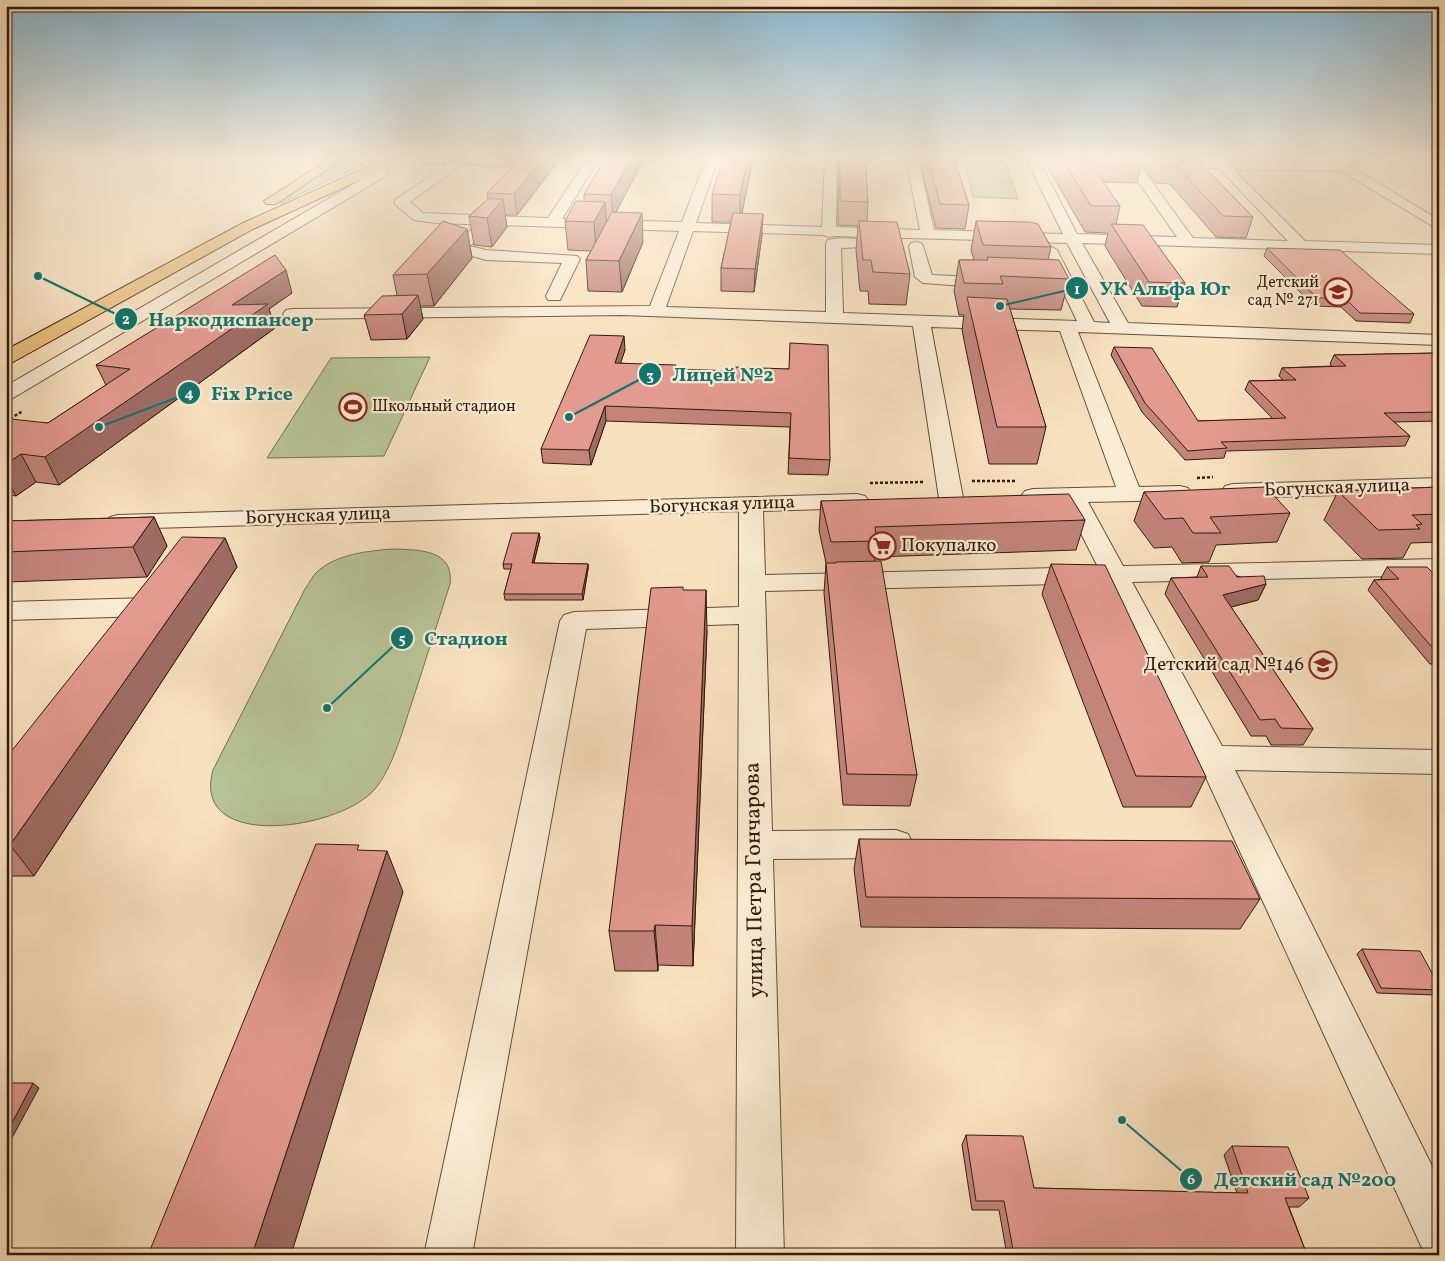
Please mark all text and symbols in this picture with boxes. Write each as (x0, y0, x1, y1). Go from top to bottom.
callout: УК Альфа Юг (1065, 271, 1240, 306)
place label: Детский сад № 271 (1248, 272, 1319, 312)
text: УК Альфа Юг (1100, 276, 1231, 304)
school or university icon: Детский сад № 271 (1323, 277, 1353, 307)
text: 1 (1074, 280, 1080, 301)
callout: Наркодиспансер (113, 302, 324, 337)
text: Наркодиспансер (148, 307, 314, 335)
text: 2 (122, 310, 130, 331)
callout: Лицей №2 (637, 357, 784, 392)
text: Лицей №2 (672, 362, 774, 390)
text: 3 (646, 366, 654, 387)
callout: Fix Price (176, 375, 303, 410)
text: Fix Price (211, 381, 293, 409)
text: 4 (184, 384, 194, 405)
sports icon: Школьный стадион (338, 392, 368, 422)
place label: Школьный стадион (372, 396, 516, 418)
street label: Богунская улица (1264, 472, 1410, 504)
street label: Богунская улица (649, 489, 795, 521)
street label: Богунская улица (245, 500, 391, 532)
supermarket icon: Покупалко (867, 531, 897, 561)
place label: Покупалко (901, 533, 996, 559)
callout: Стадион (389, 621, 518, 656)
text: Стадион (424, 626, 508, 654)
text: 5 (398, 629, 406, 650)
school or university icon: Детский сад №146 (1308, 650, 1338, 680)
place label: Детский сад №146 (1143, 652, 1304, 678)
street label: улица Петра Гончарова (737, 762, 773, 998)
callout: Детский сад №200 (1179, 1161, 1406, 1196)
text: Детский сад №200 (1214, 1167, 1396, 1195)
text: 6 (1187, 1170, 1195, 1191)

